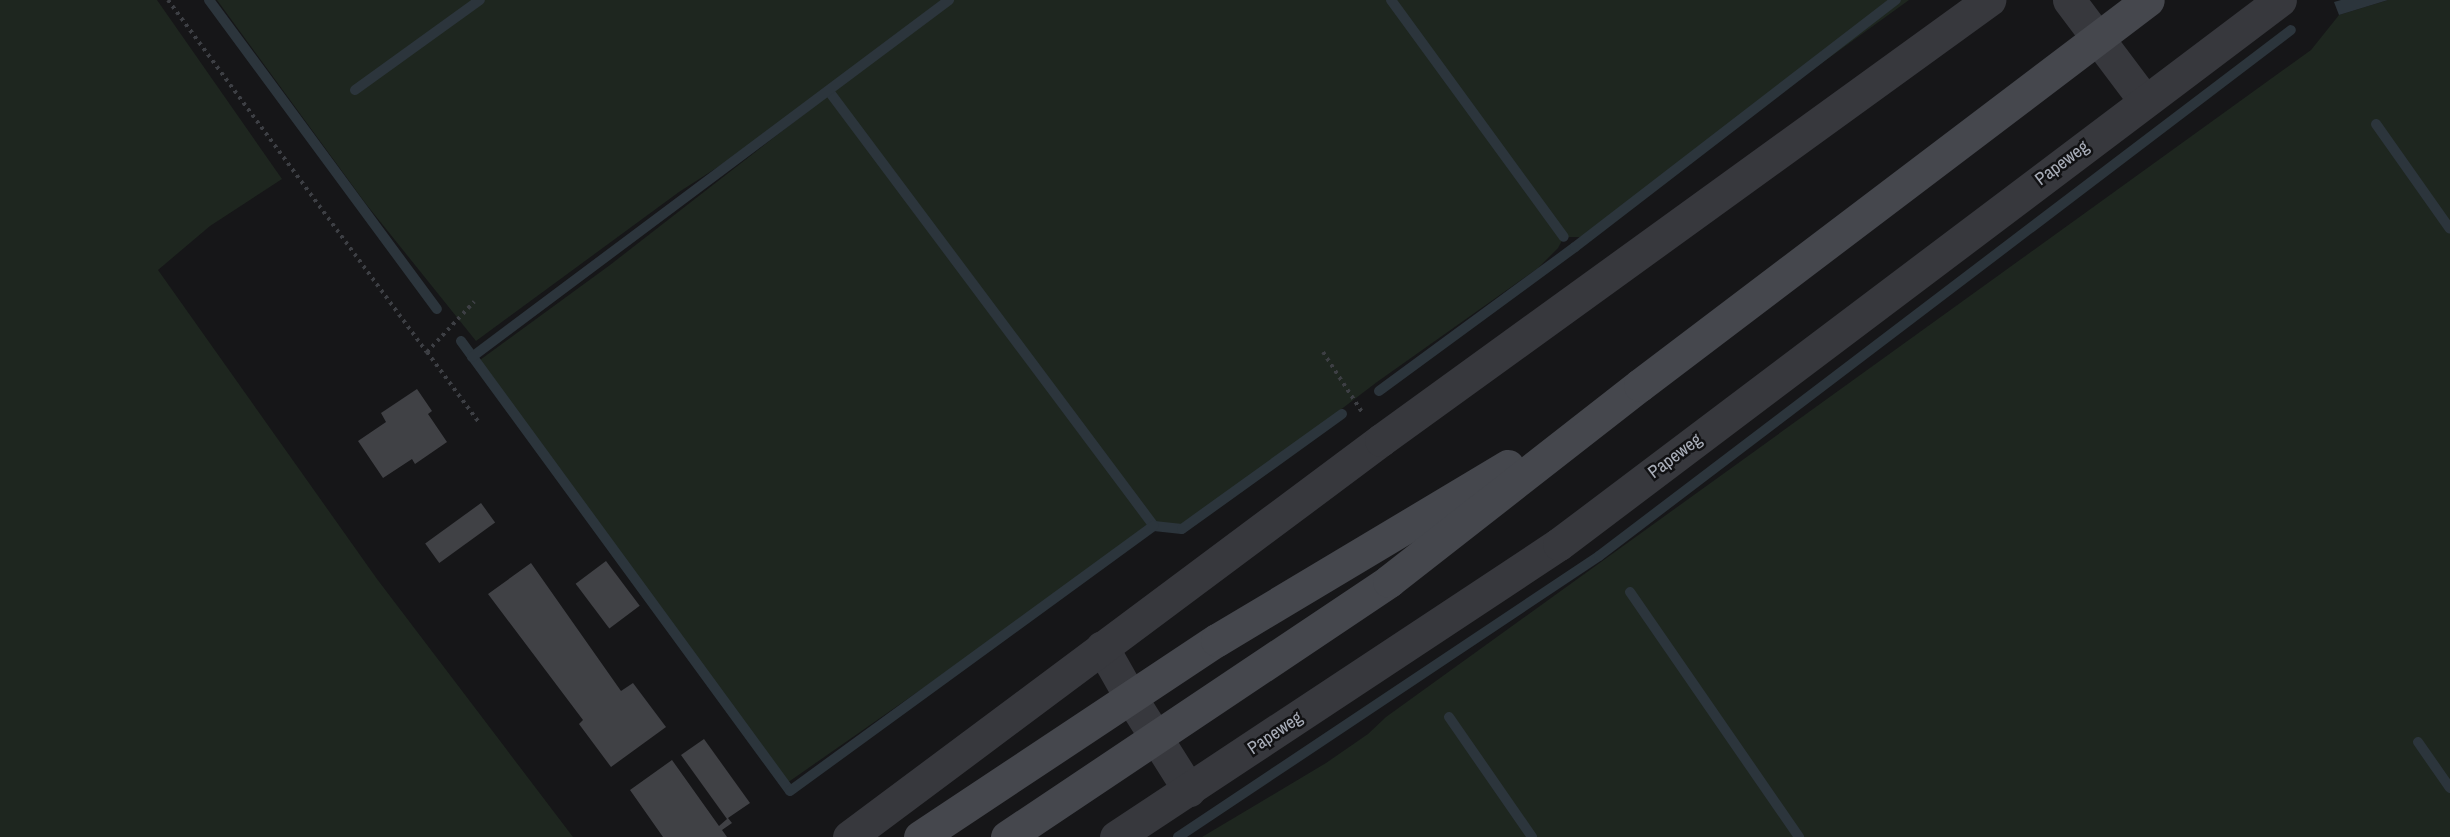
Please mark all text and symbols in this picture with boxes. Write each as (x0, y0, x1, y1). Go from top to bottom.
street label: Papeweg (2031, 136, 2093, 190)
street label: Papeweg (1644, 429, 1706, 483)
street label: Papeweg (1243, 707, 1307, 759)

